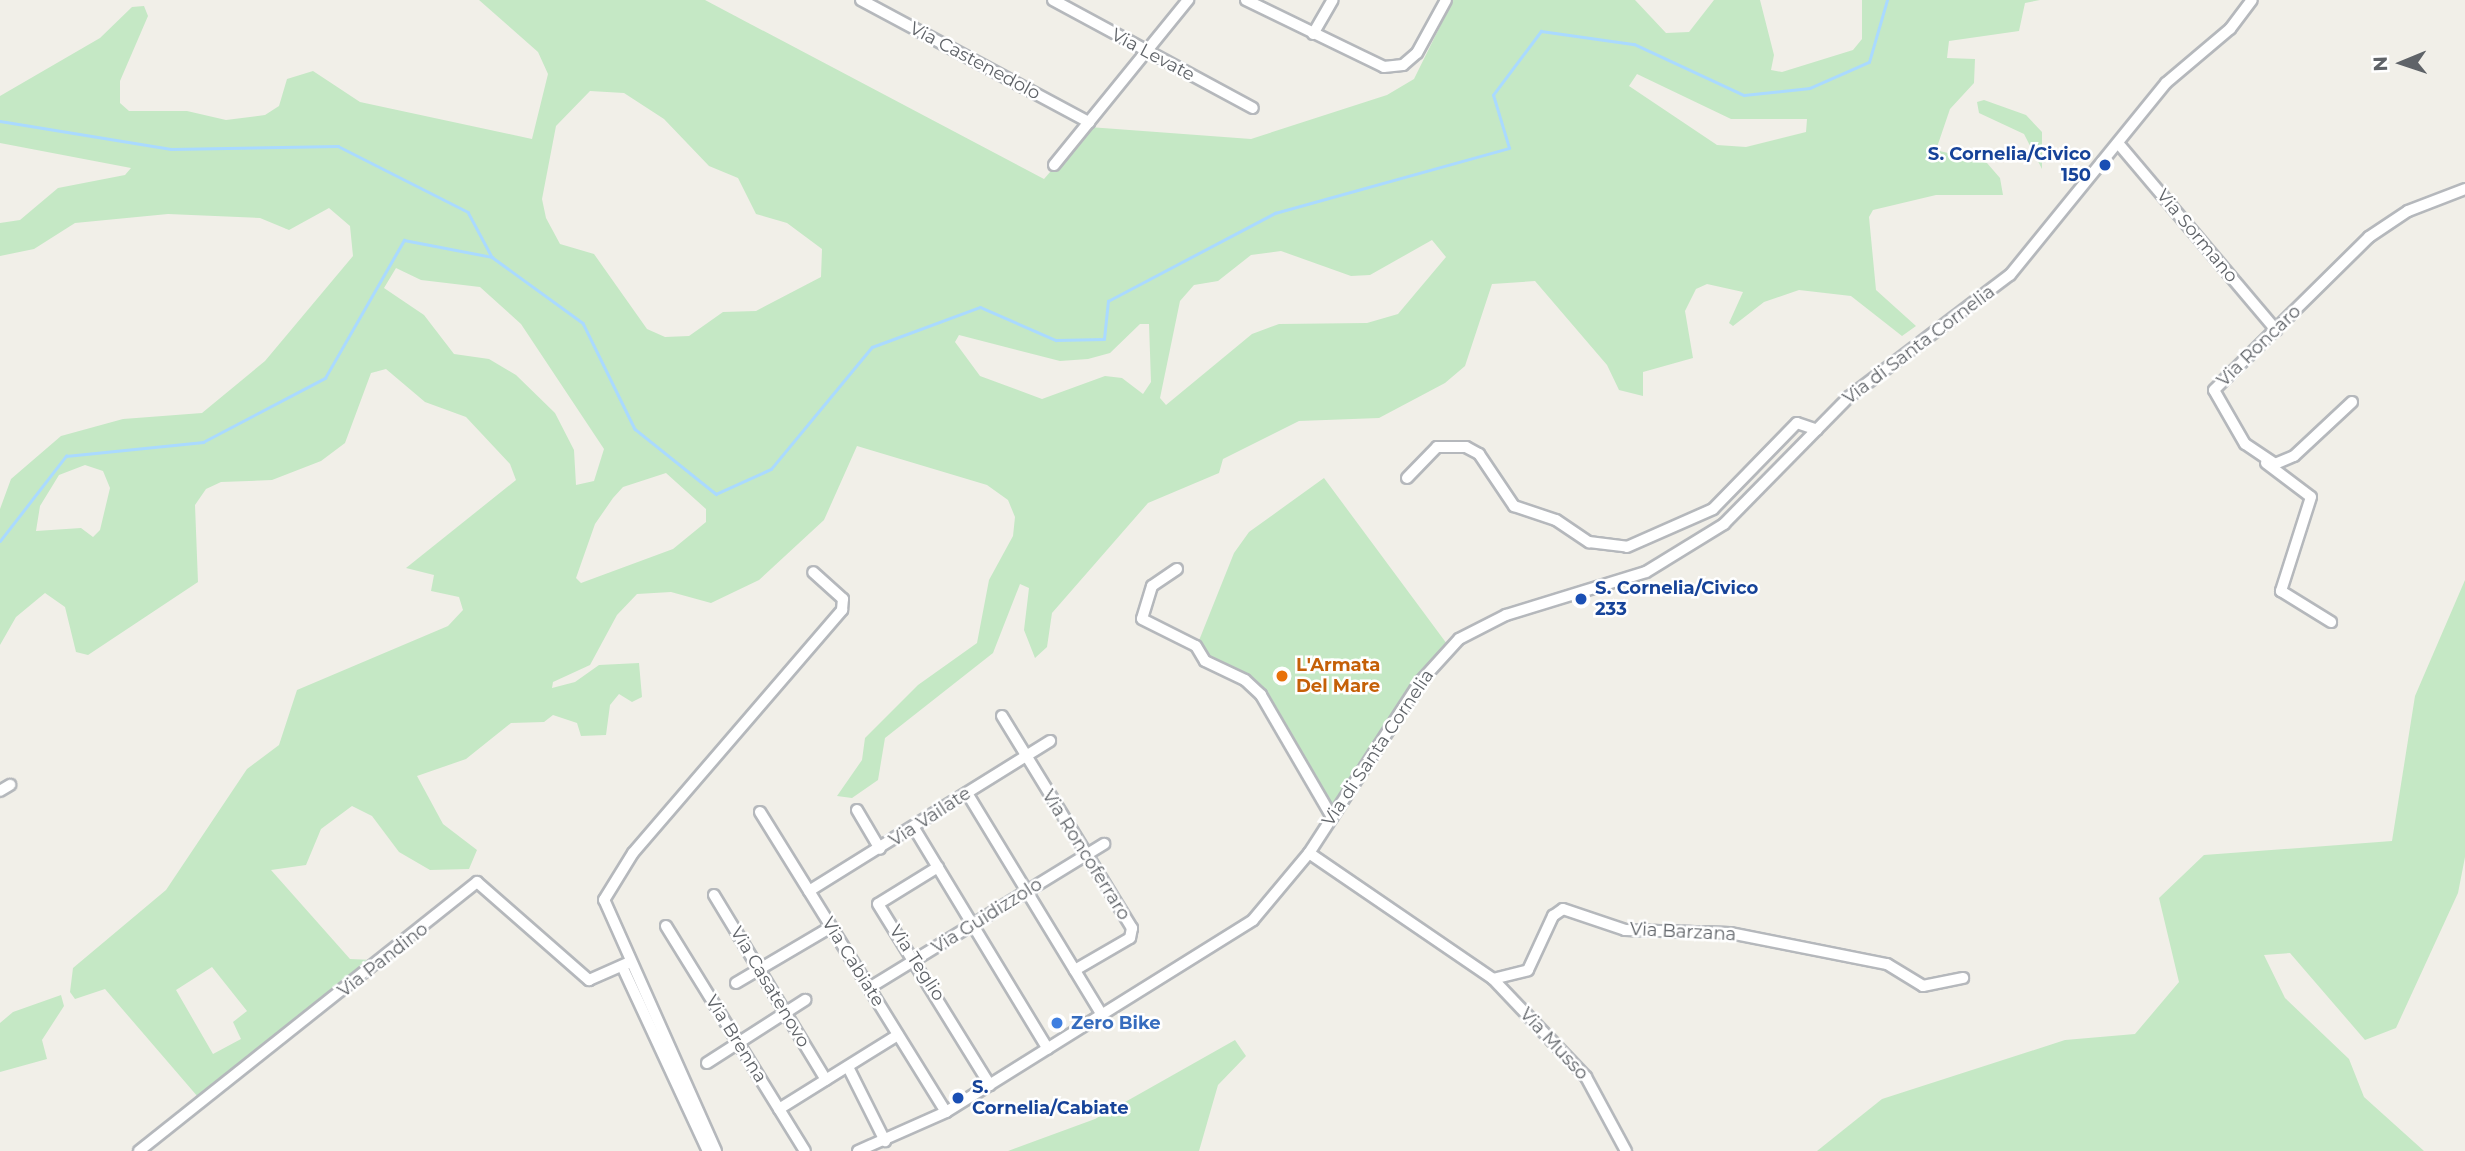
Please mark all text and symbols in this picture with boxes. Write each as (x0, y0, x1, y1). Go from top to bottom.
street label: Via Castenedolo (906, 17, 1044, 105)
street label: Via Levate (1108, 24, 1198, 86)
north arrow (2367, 28, 2437, 98)
text: N (2369, 56, 2392, 72)
place label: S. Cornelia/Civico 150 (1928, 144, 2091, 186)
marker: S. Cornelia/Civico 150 (2097, 157, 2113, 173)
street label: Via Sormano (2152, 185, 2242, 287)
street label: Via di Santa Cornelia (1839, 281, 1999, 409)
street label: Via Roncaro (2213, 301, 2305, 391)
place label: S. Cornelia/Civico 233 (1595, 578, 1758, 620)
marker: S. Cornelia/Civico 233 (1573, 591, 1589, 607)
place label: L'Armata Del Mare (1296, 655, 1380, 698)
street label: Via di Santa Cornelia (1317, 666, 1439, 830)
marker: L'Armata Del Mare (1274, 668, 1290, 684)
street label: Via Vailate (885, 783, 975, 851)
street label: Via Roncoferraro (1037, 786, 1135, 924)
street label: Via Guidizzolo (928, 873, 1046, 959)
street label: Via Cabiate (817, 913, 889, 1011)
street label: Via Pandino (334, 918, 432, 1002)
street label: Via Barzana (1629, 918, 1737, 946)
street label: Via Teglio (885, 921, 949, 1005)
street label: Via Casatenovo (725, 923, 815, 1051)
street label: Via Brenna (701, 991, 771, 1087)
street label: Via Musso (1515, 1004, 1593, 1084)
place label: Zero Bike (1071, 1012, 1161, 1034)
marker: Zero Bike (1049, 1015, 1065, 1031)
place label: S. Cornelia/Cabiate (972, 1077, 1129, 1120)
marker: S. Cornelia/Cabiate (950, 1090, 966, 1106)

